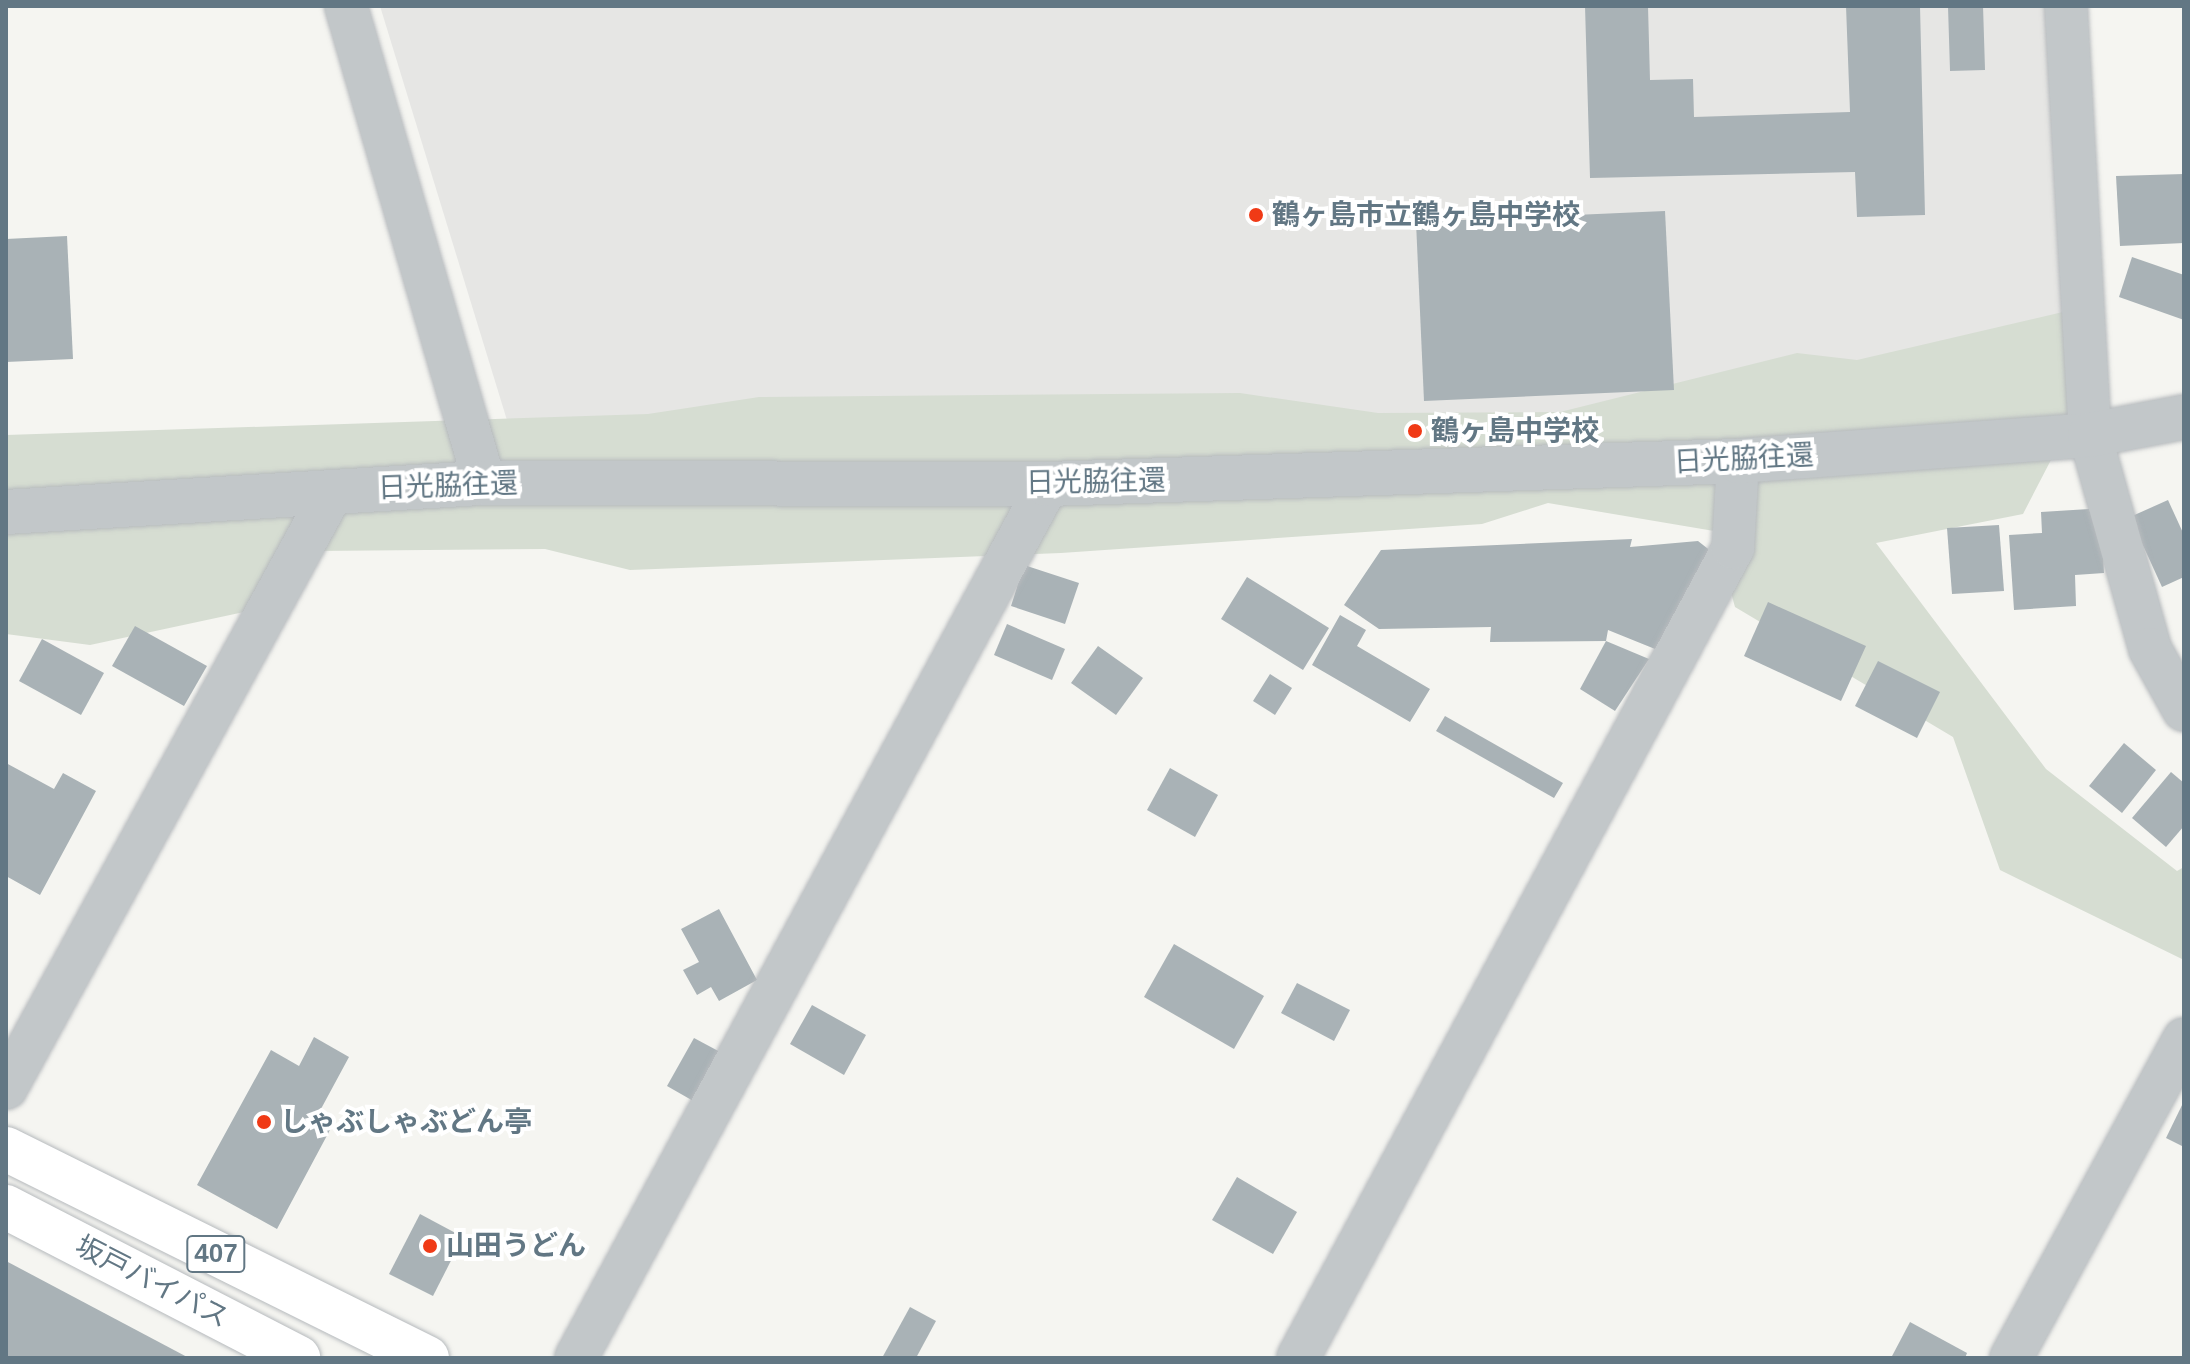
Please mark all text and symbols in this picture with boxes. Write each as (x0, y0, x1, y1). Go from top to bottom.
place label: 鶴ヶ島市立鶴ヶ島中学校 (1272, 198, 1580, 232)
marker: 鶴ヶ島市立鶴ヶ島中学校 (1247, 206, 1265, 224)
place label: 鶴ヶ島中学校 (1431, 414, 1599, 448)
marker: 鶴ヶ島中学校 (1406, 422, 1424, 440)
street label: 日光脇往還 (1673, 439, 1815, 479)
street label: 日光脇往還 (1026, 464, 1166, 500)
street label: 日光脇往還 (377, 467, 519, 505)
place label: しゃぶしゃぶどん亭 (280, 1105, 532, 1139)
marker: しゃぶしゃぶどん亭 (255, 1113, 273, 1131)
street label: 坂戸バイパス (70, 1229, 234, 1335)
place label: 山田うどん (446, 1229, 586, 1263)
road number: 407 (186, 1232, 246, 1276)
marker: 山田うどん (421, 1237, 439, 1255)

